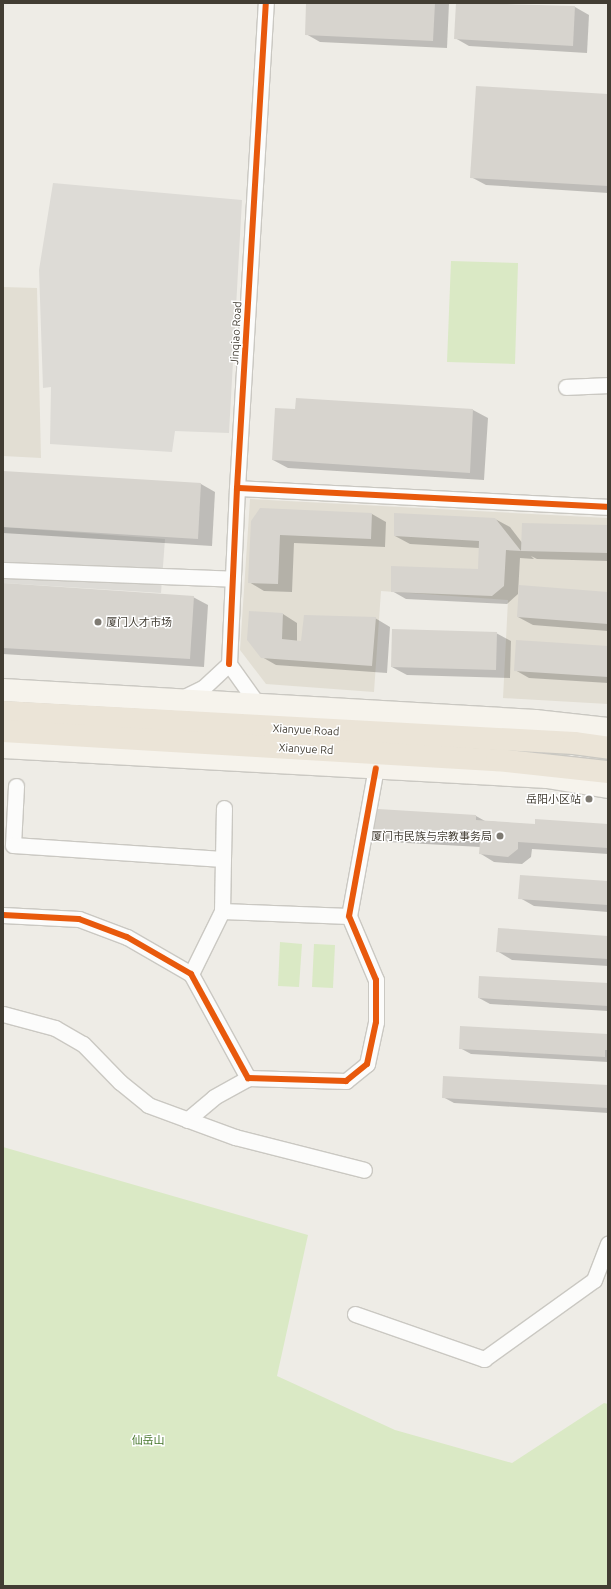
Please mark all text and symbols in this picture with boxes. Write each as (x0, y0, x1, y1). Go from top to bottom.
street label: Jinqiao Road (228, 301, 244, 365)
place label: 厦门人才市场 (106, 615, 172, 629)
marker: 厦门人才市场 (93, 617, 103, 627)
street label: Xianyue Road (272, 722, 340, 738)
street label: Xianyue Rd (278, 741, 334, 757)
place label: 岳阳小区站 (526, 792, 581, 806)
marker: 岳阳小区站 (584, 794, 594, 804)
place label: 厦门市民族与宗教事务局 (371, 829, 492, 843)
marker: 厦门市民族与宗教事务局 (495, 831, 505, 841)
park label: 仙岳山 (132, 1433, 164, 1447)

